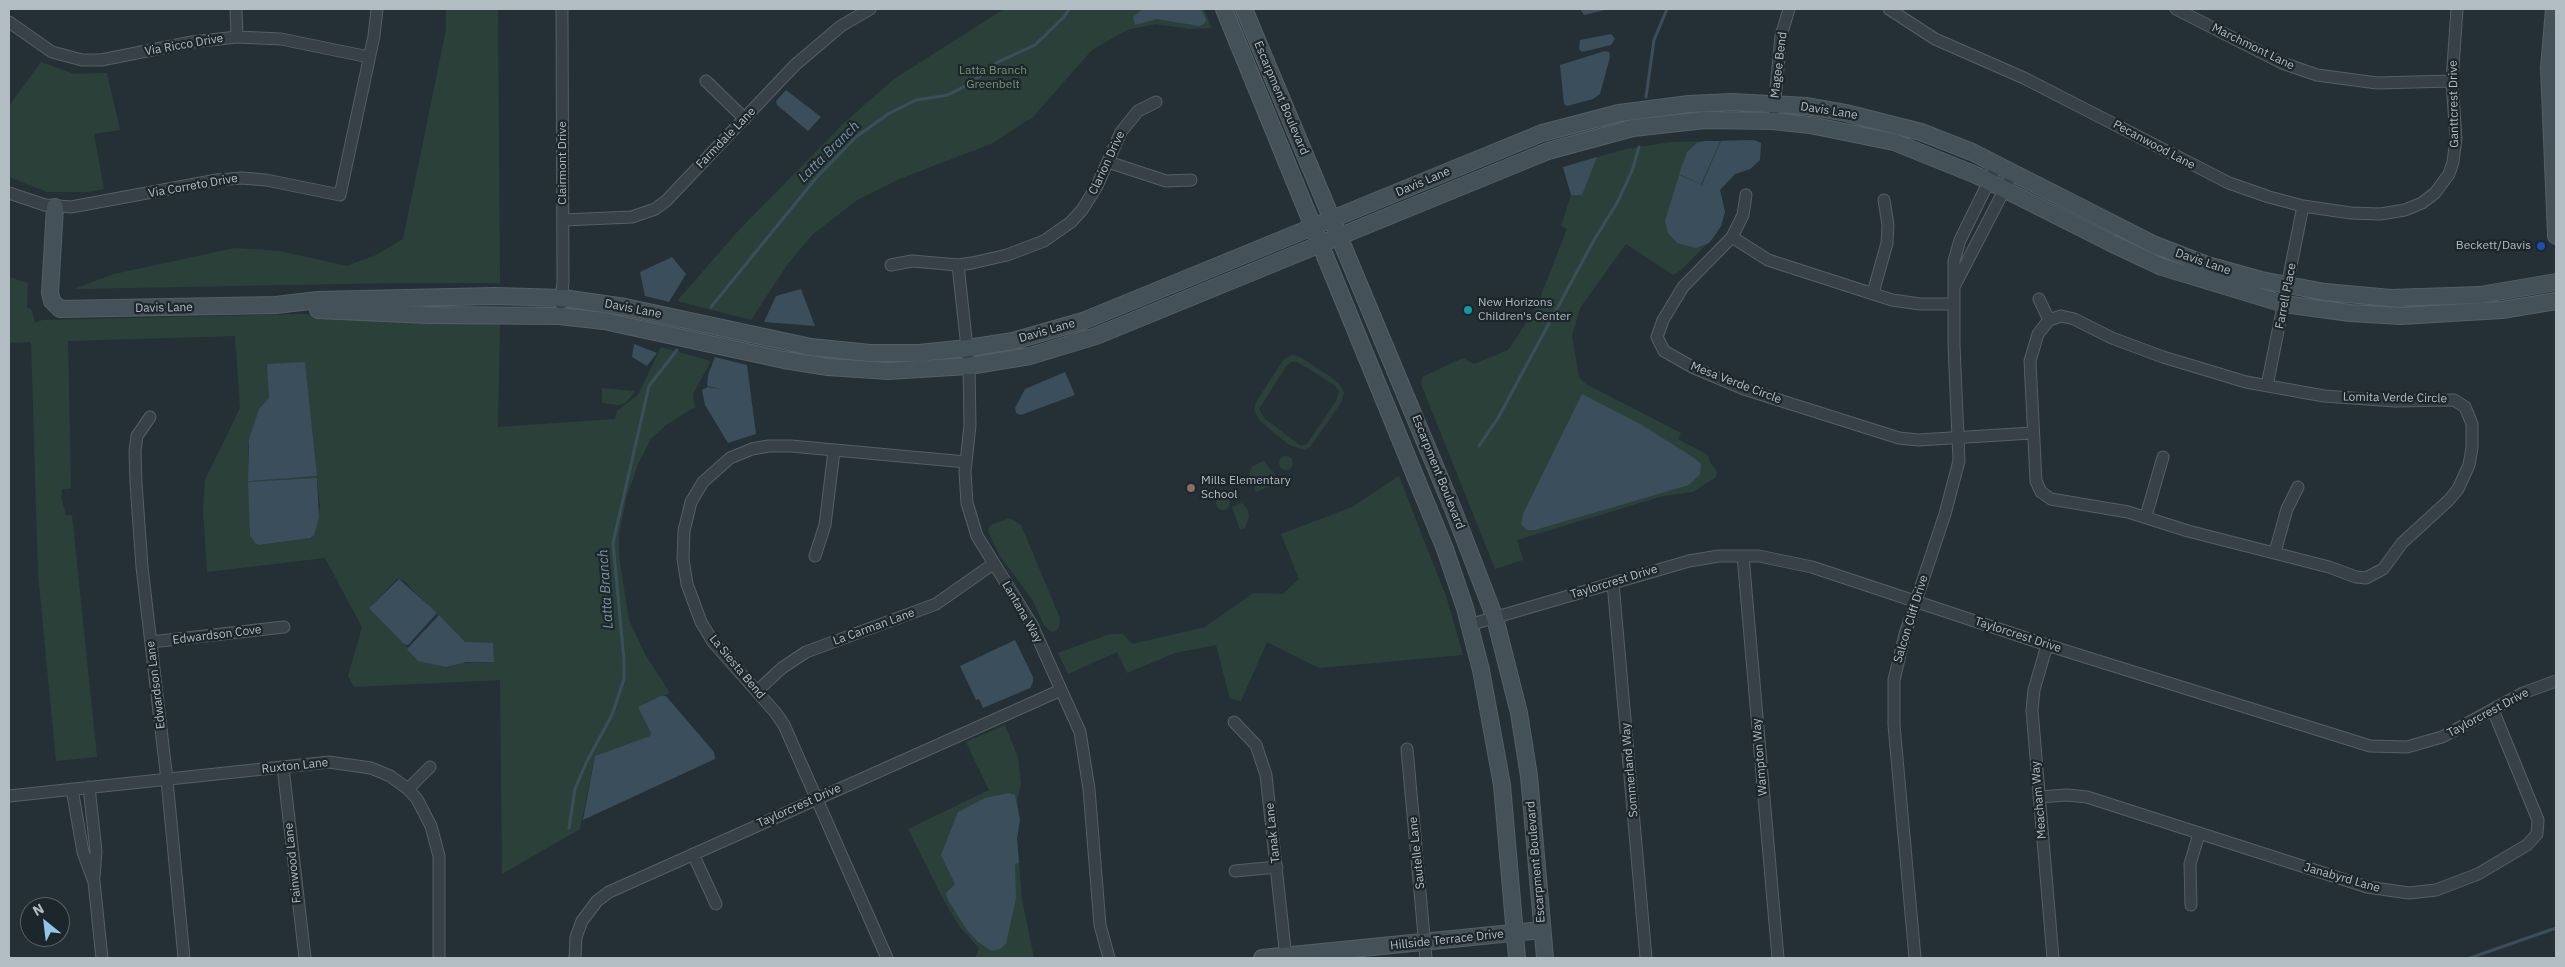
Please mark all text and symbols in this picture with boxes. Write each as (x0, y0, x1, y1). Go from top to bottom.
street label: Marchmont Lane (2209, 21, 2297, 73)
street label: Via Ricco Drive (144, 31, 224, 59)
street label: Magee Bend (1768, 31, 1790, 99)
street label: Escarpment Boulevard (1250, 39, 1312, 157)
street label: Ganttcrest Drive (2446, 60, 2462, 148)
park label: Latta Branch Greenbelt (959, 64, 1027, 92)
street label: Davis Lane (1799, 99, 1859, 123)
street label: Farmdale Lane (693, 104, 759, 172)
street label: Pecanwood Lane (2110, 117, 2198, 173)
water label: Latta Branch (795, 118, 863, 186)
street label: Clairmont Drive (556, 121, 570, 205)
street label: Clarion Drive (1086, 129, 1128, 197)
street label: Davis Lane (1394, 164, 1452, 200)
street label: Via Correto Drive (147, 171, 239, 201)
place label: Beckett/Davis (2456, 239, 2531, 253)
marker: Beckett/Davis (2535, 240, 2547, 252)
street label: Davis Lane (2173, 246, 2233, 278)
street label: Farrell Place (2273, 262, 2299, 330)
street label: Davis Lane (603, 296, 663, 322)
place label: New Horizons Children's Center (1478, 296, 1571, 324)
street label: Davis Lane (135, 300, 193, 316)
marker: New Horizons Children's Center (1462, 304, 1474, 316)
street label: Davis Lane (1017, 316, 1077, 346)
street label: Mesa Verde Circle (1688, 359, 1784, 407)
street label: Lomita Verde Circle (2343, 390, 2447, 406)
street label: Escarpment Boulevard (1408, 413, 1468, 531)
place label: Mills Elementary School (1201, 474, 1291, 502)
marker: Mills Elementary School (1185, 482, 1197, 494)
water label: Latta Branch (595, 549, 617, 629)
street label: Taylorcrest Drive (1569, 562, 1659, 602)
street label: Salcon Cliff Drive (1891, 573, 1931, 665)
street label: Lantana Way (999, 579, 1045, 645)
street label: La Carman Lane (831, 606, 917, 648)
street label: Taylorcrest Drive (1973, 614, 2063, 656)
street label: Edwardson Cove (172, 622, 262, 648)
street label: La Siesta Bend (706, 632, 768, 702)
street label: Edwardson Lane (143, 640, 169, 730)
street label: Taylorcrest Drive (2445, 685, 2531, 741)
street label: Wampton Way (1749, 718, 1771, 796)
street label: Sommerland Way (1619, 722, 1641, 818)
street label: Ruxton Lane (261, 755, 329, 777)
street label: Meacham Way (2028, 760, 2050, 840)
street label: Taylorcrest Drive (755, 781, 843, 831)
street label: Escarpment Boulevard (1524, 801, 1548, 923)
street label: Tanak Lane (1263, 802, 1283, 864)
street label: Sautelle Lane (1406, 816, 1428, 890)
street label: Fainwood Lane (282, 822, 304, 904)
street label: Janabyrd Lane (2302, 860, 2382, 896)
north arrow (20, 897, 70, 947)
text: N (29, 899, 47, 920)
street label: Hillside Terrace Drive (1389, 927, 1505, 953)

